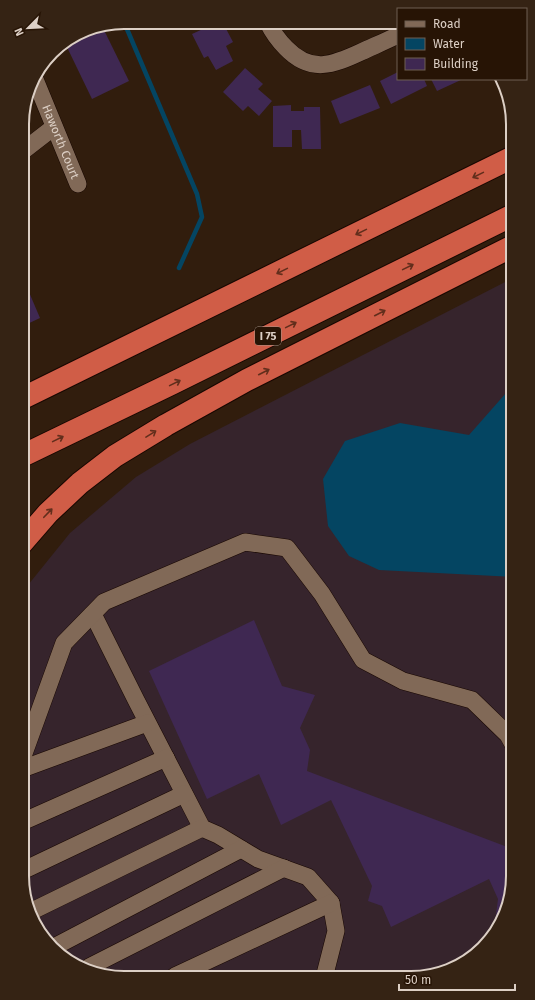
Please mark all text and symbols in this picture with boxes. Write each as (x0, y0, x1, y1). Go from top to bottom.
north arrow (8, 8, 48, 48)
legend (397, 8, 527, 80)
text: Road (433, 17, 461, 31)
text: N (12, 26, 27, 38)
text: Water (433, 37, 465, 51)
text: Building (433, 57, 479, 71)
street label: Haworth Court (39, 103, 82, 182)
one-way arrow (472, 172, 484, 179)
one-way arrow (356, 229, 368, 236)
one-way arrow (401, 263, 413, 270)
one-way arrow (276, 268, 288, 275)
one-way arrow (374, 309, 386, 316)
one-way arrow (285, 321, 297, 328)
road number: I 75 (255, 327, 281, 345)
one-way arrow (258, 367, 270, 375)
one-way arrow (168, 379, 180, 386)
one-way arrow (145, 430, 157, 438)
one-way arrow (51, 435, 63, 442)
one-way arrow (43, 508, 53, 518)
scale bar (399, 966, 515, 992)
text: 50 m (405, 973, 431, 987)

